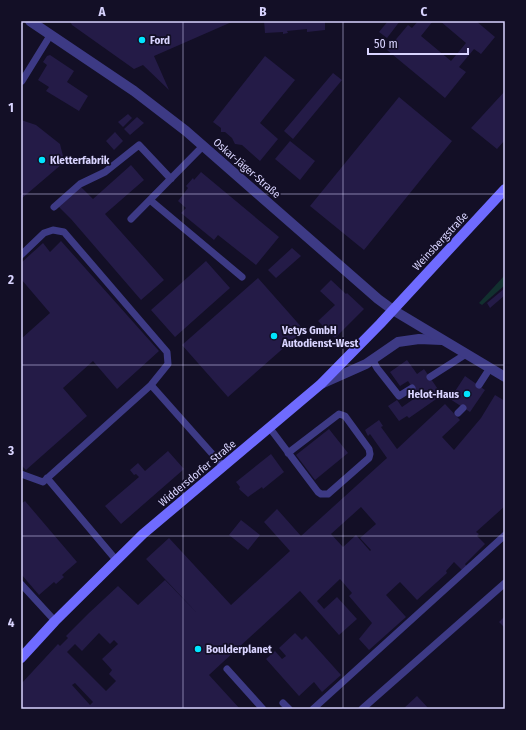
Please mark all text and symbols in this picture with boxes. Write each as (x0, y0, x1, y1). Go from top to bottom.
text: A (97, 4, 106, 19)
text: B (259, 4, 267, 19)
text: C (421, 4, 428, 19)
scale bar (368, 30, 468, 56)
place label: Ford (150, 34, 170, 47)
marker: Ford (137, 35, 147, 45)
text: 50 m (374, 37, 398, 51)
text: 1 (8, 100, 14, 115)
street label: Oskar-Jäger-Straße (211, 136, 283, 201)
place label: Kletterfabrik (50, 154, 110, 167)
marker: Kletterfabrik (37, 155, 47, 165)
street label: Weinsbergstraße (410, 209, 471, 273)
text: 2 (7, 272, 14, 287)
place label: Vetys GmbH Autodienst-West (281, 324, 359, 350)
marker: Vetys GmbH Autodienst-West (269, 331, 279, 341)
place label: Helot-Haus (408, 388, 459, 401)
marker: Helot-Haus (462, 389, 472, 399)
street label: Widdersdorfer Straße (156, 437, 238, 509)
text: 3 (7, 443, 14, 458)
text: 4 (8, 615, 15, 630)
place label: Boulderplanet (206, 643, 272, 656)
marker: Boulderplanet (193, 644, 203, 654)

